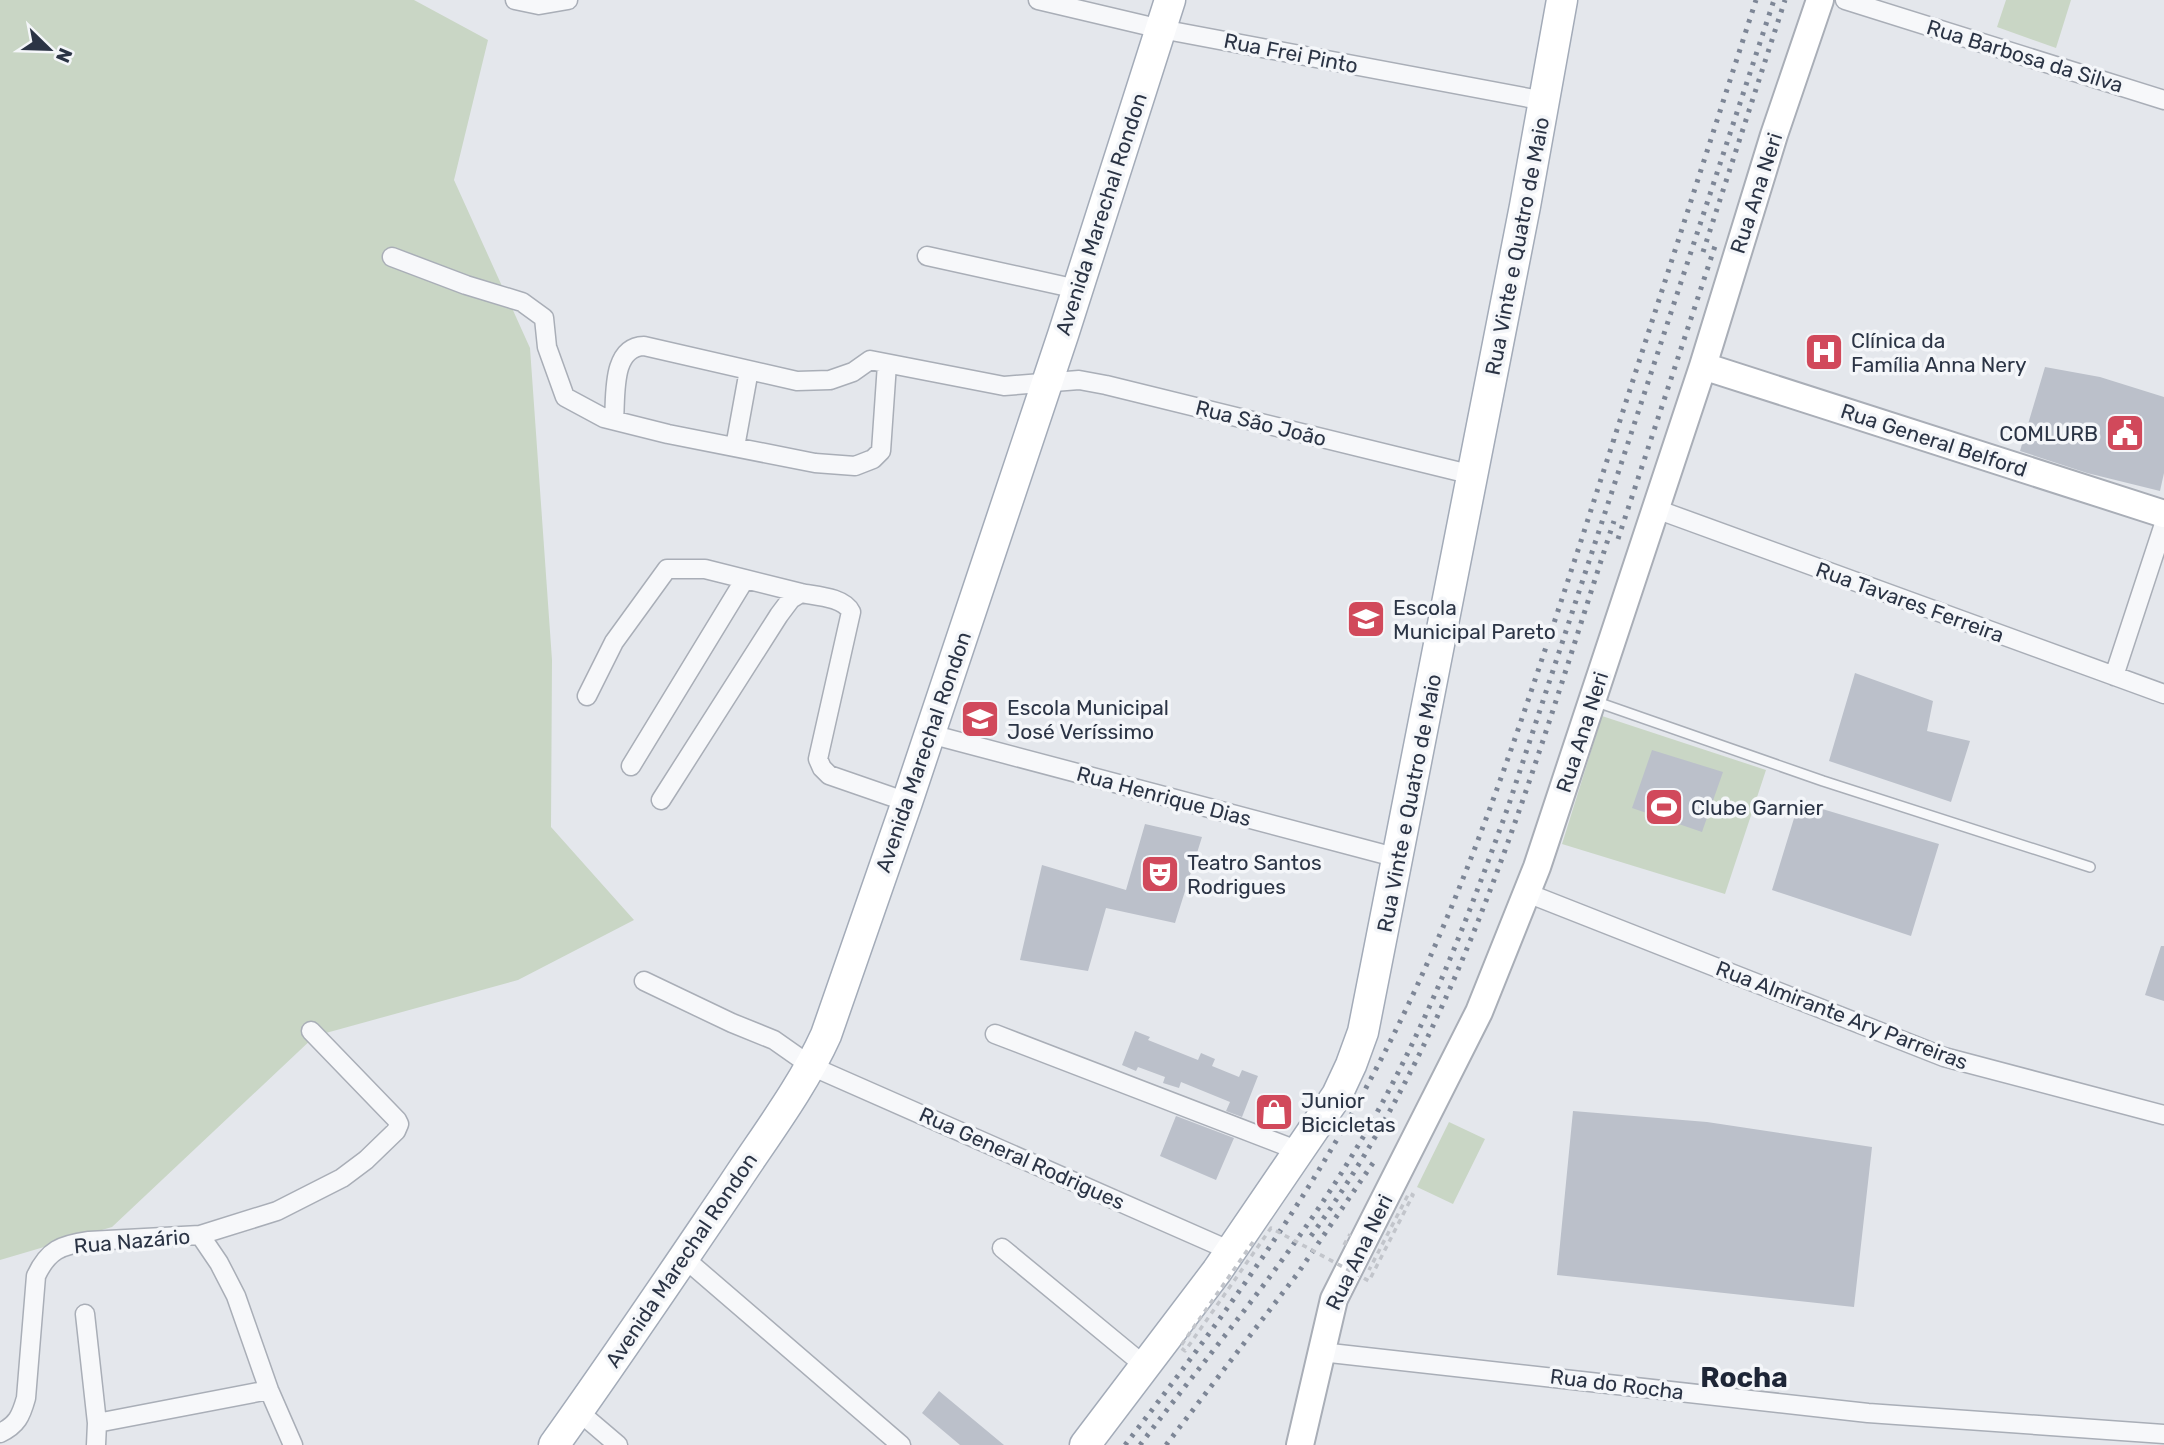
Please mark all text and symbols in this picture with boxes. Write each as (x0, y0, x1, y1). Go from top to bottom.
north arrow (14, 14, 84, 84)
street label: Rua Barbosa da Silva (1924, 14, 2126, 98)
street label: Rua Frei Pinto (1222, 28, 1360, 78)
text: N (51, 45, 77, 66)
street label: Avenida Marechal Rondon (1050, 90, 1152, 338)
street label: Rua Vinte e Quatro de Maio (1480, 115, 1554, 377)
street label: Rua Ana Neri (1725, 129, 1787, 257)
place label: Clínica da Família Anna Nery (1851, 328, 2027, 377)
hospital icon: Clínica da Família Anna Nery (1803, 331, 1845, 373)
street label: Rua São João (1193, 395, 1329, 451)
street label: Rua General Belford (1838, 398, 2030, 482)
public building icon: COMLURB (2104, 412, 2146, 454)
place label: COMLURB (1999, 421, 2098, 446)
street label: Rua Tavares Ferreira (1813, 556, 2007, 648)
place label: Escola Municipal Pareto (1393, 595, 1556, 644)
school or university icon: Escola Municipal Pareto (1345, 598, 1387, 640)
street label: Avenida Marechal Rondon (870, 628, 976, 876)
street label: Rua Ana Neri (1551, 668, 1613, 796)
street label: Rua Vinte e Quatro de Maio (1372, 672, 1446, 934)
place label: Escola Municipal José Veríssimo (1007, 695, 1169, 744)
school or university icon: Escola Municipal José Veríssimo (959, 698, 1001, 740)
street label: Rua Henrique Dias (1074, 761, 1254, 831)
sports icon: Clube Garnier (1643, 786, 1685, 828)
place label: Clube Garnier (1691, 795, 1824, 820)
place label: Teatro Santos Rodrigues (1187, 850, 1322, 899)
theatre icon: Teatro Santos Rodrigues (1139, 853, 1181, 895)
street label: Rua Almirante Ary Parreiras (1712, 955, 1972, 1075)
place label: Junior Bicicletas (1301, 1088, 1396, 1137)
shop icon: Junior Bicicletas (1253, 1091, 1295, 1133)
street label: Rua General Rodrigues (915, 1101, 1129, 1215)
street label: Avenida Marechal Rondon (600, 1148, 762, 1372)
street label: Rua Ana Neri (1320, 1190, 1398, 1314)
street label: Rua Nazário (73, 1223, 191, 1259)
district label: Rocha (1700, 1361, 1788, 1394)
street label: Rua do Rocha (1549, 1363, 1685, 1405)

